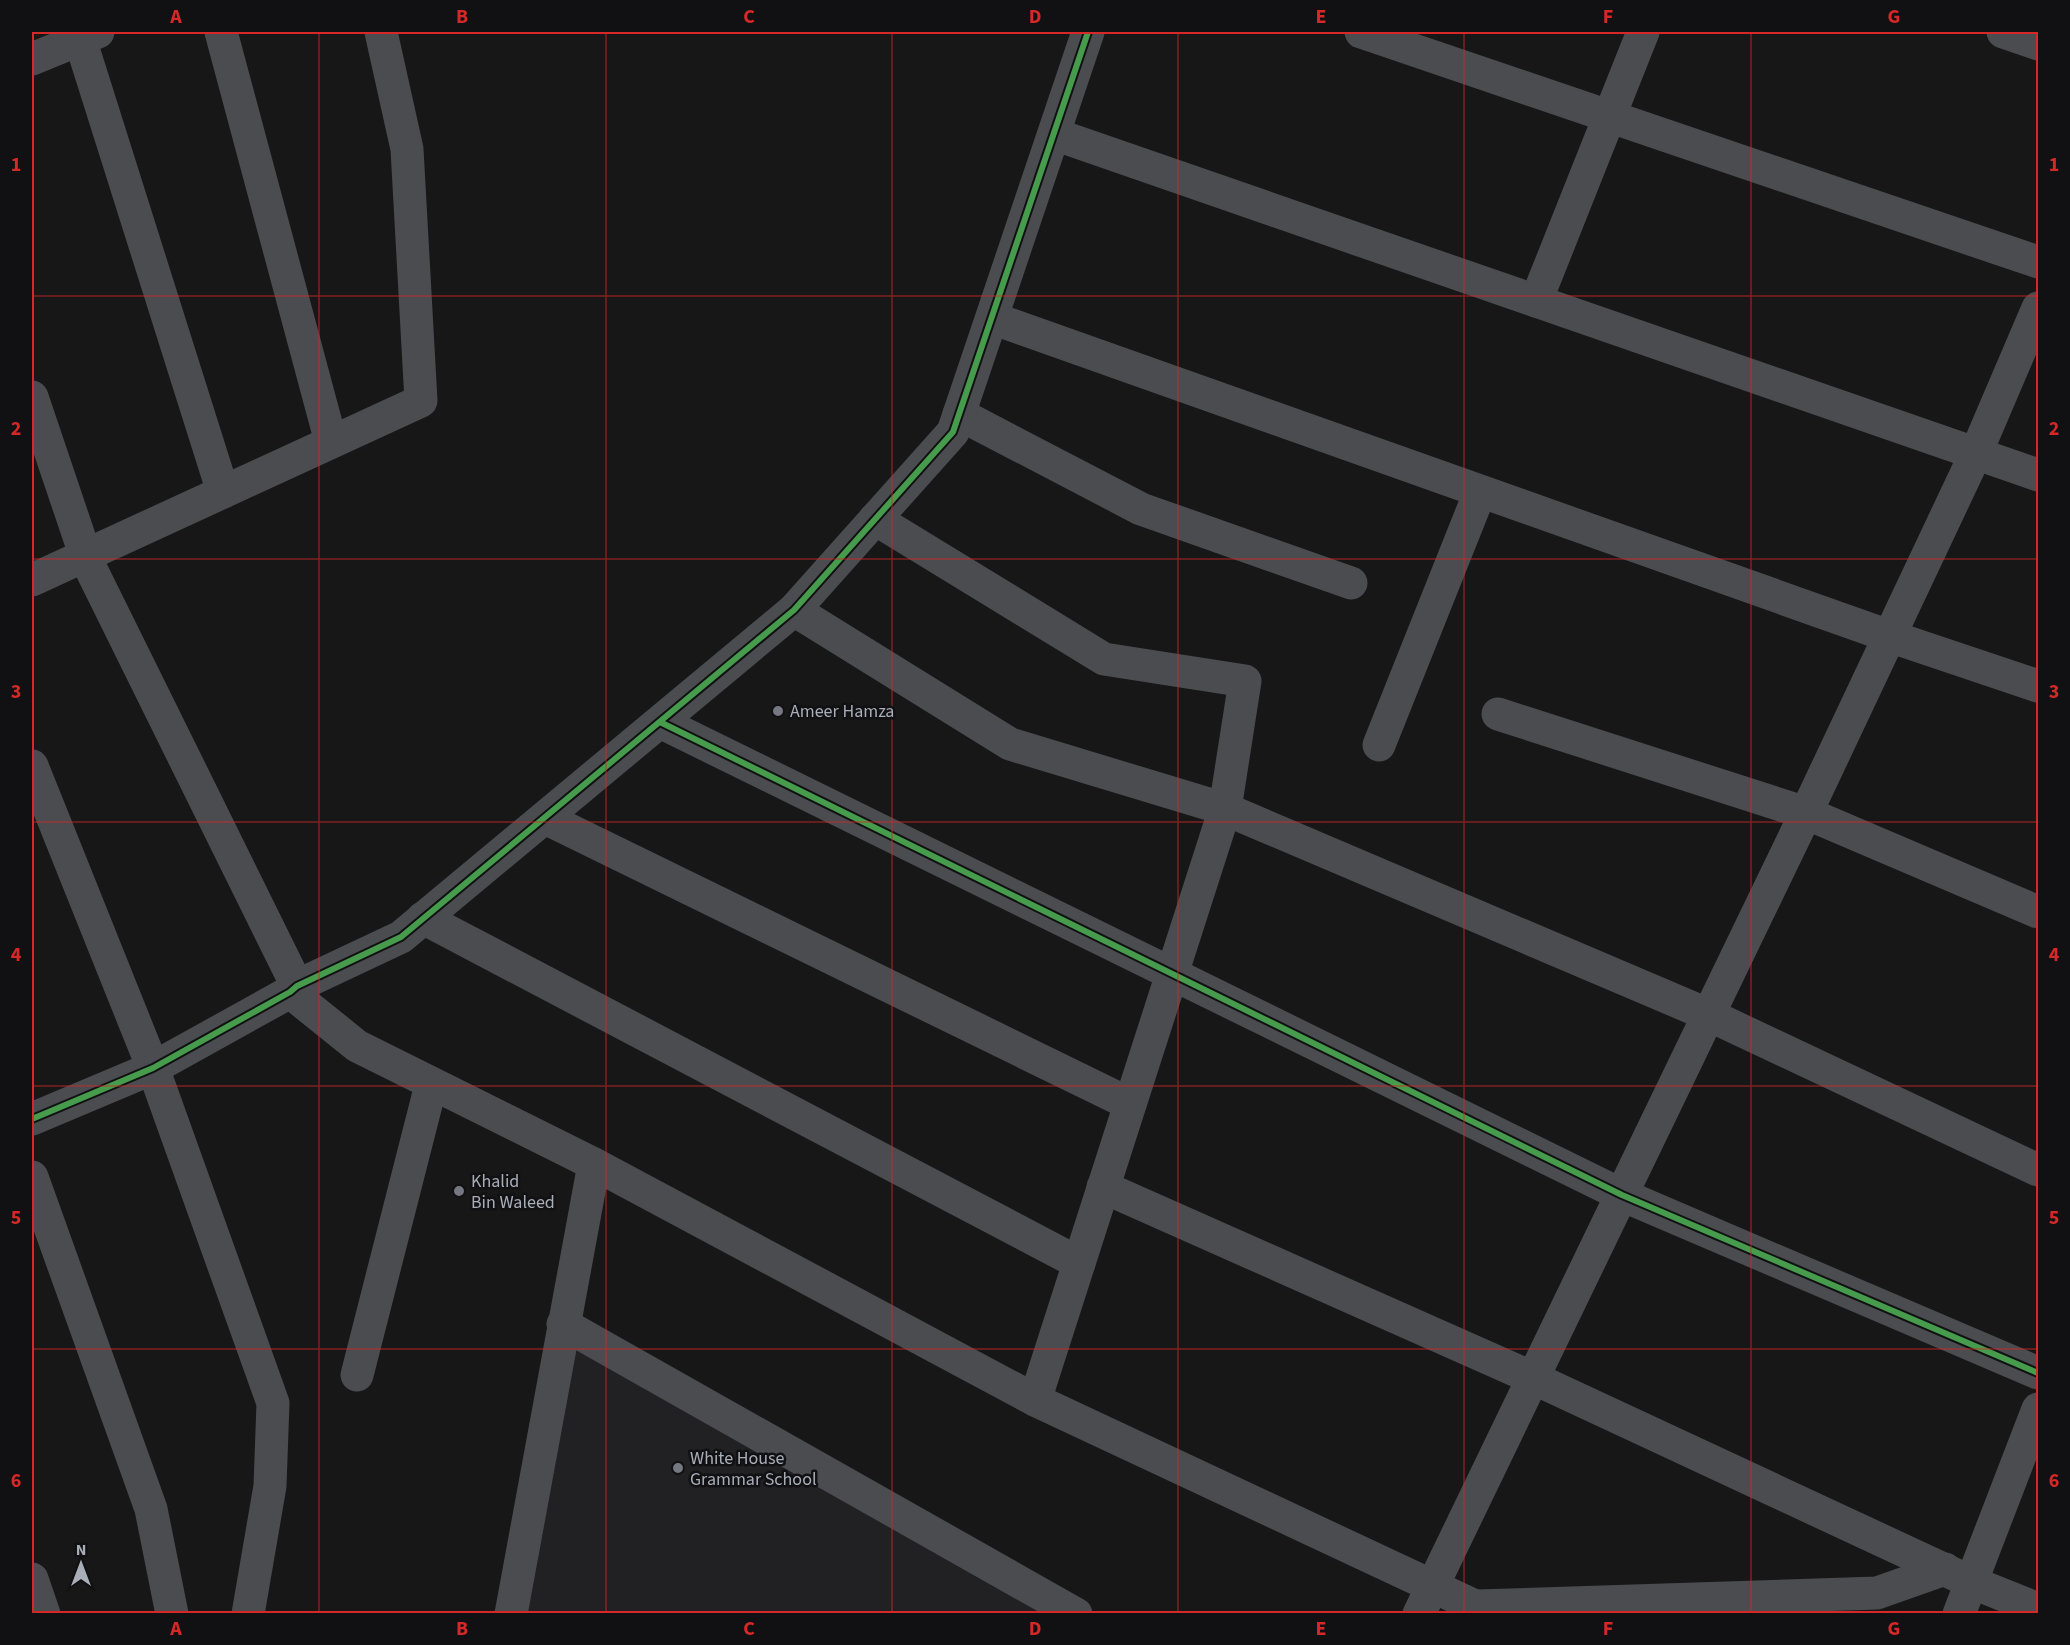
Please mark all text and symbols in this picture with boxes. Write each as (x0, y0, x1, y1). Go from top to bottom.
text: A (169, 3, 182, 31)
text: B (456, 3, 468, 31)
text: C (743, 3, 755, 31)
text: D (1029, 3, 1041, 31)
text: E (1316, 3, 1326, 31)
text: F (1603, 3, 1613, 31)
text: G (1888, 3, 1900, 31)
text: 1 (11, 151, 21, 179)
text: 1 (2049, 151, 2059, 179)
text: 2 (11, 415, 21, 443)
text: 2 (2049, 415, 2059, 443)
text: 3 (11, 678, 21, 706)
text: 3 (2049, 678, 2059, 706)
place label: Ameer Hamza (790, 699, 894, 724)
marker: Ameer Hamza (771, 704, 785, 718)
text: 4 (11, 941, 22, 969)
text: 4 (2049, 941, 2060, 969)
place label: Khalid Bin Waleed (471, 1169, 555, 1215)
marker: Khalid Bin Waleed (452, 1184, 466, 1198)
text: 5 (11, 1204, 21, 1232)
text: 5 (2049, 1204, 2059, 1232)
place label: White House Grammar School (690, 1446, 816, 1492)
marker: White House Grammar School (671, 1461, 685, 1475)
text: 6 (11, 1467, 21, 1495)
text: 6 (2049, 1467, 2059, 1495)
north arrow (51, 1534, 111, 1594)
text: N (76, 1539, 86, 1561)
text: A (169, 1615, 182, 1643)
text: B (456, 1615, 468, 1643)
text: C (743, 1615, 755, 1643)
text: D (1029, 1615, 1041, 1643)
text: E (1316, 1615, 1326, 1643)
text: F (1603, 1615, 1613, 1643)
text: G (1888, 1615, 1900, 1643)

